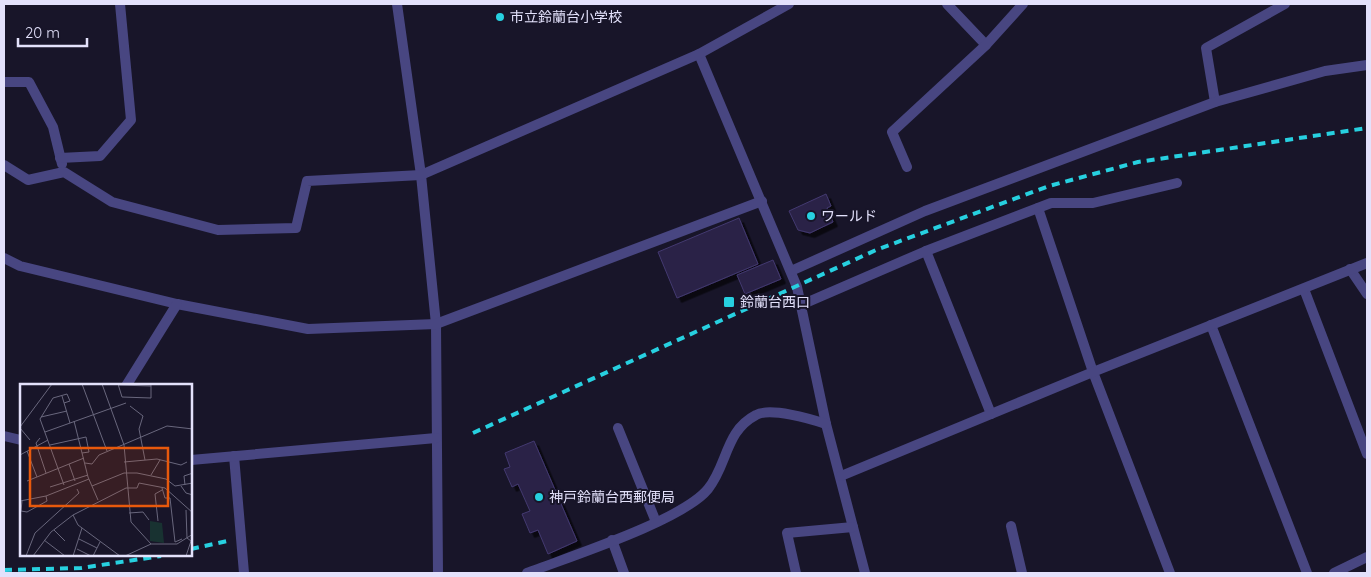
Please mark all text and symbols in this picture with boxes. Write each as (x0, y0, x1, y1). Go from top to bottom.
place label: 市立鈴蘭台小学校 (510, 8, 622, 26)
marker: 市立鈴蘭台小学校 (494, 11, 506, 23)
scale bar (18, 15, 86, 47)
text: 20 m (25, 23, 60, 42)
place label: ワールド (821, 207, 877, 225)
marker: ワールド (805, 210, 817, 222)
place label: 鈴蘭台西口 (740, 293, 810, 311)
marker: 鈴蘭台西口 (722, 295, 736, 309)
inset map (20, 384, 192, 557)
place label: 神戸鈴蘭台西郵便局 (549, 488, 675, 506)
marker: 神戸鈴蘭台西郵便局 (533, 491, 545, 503)

